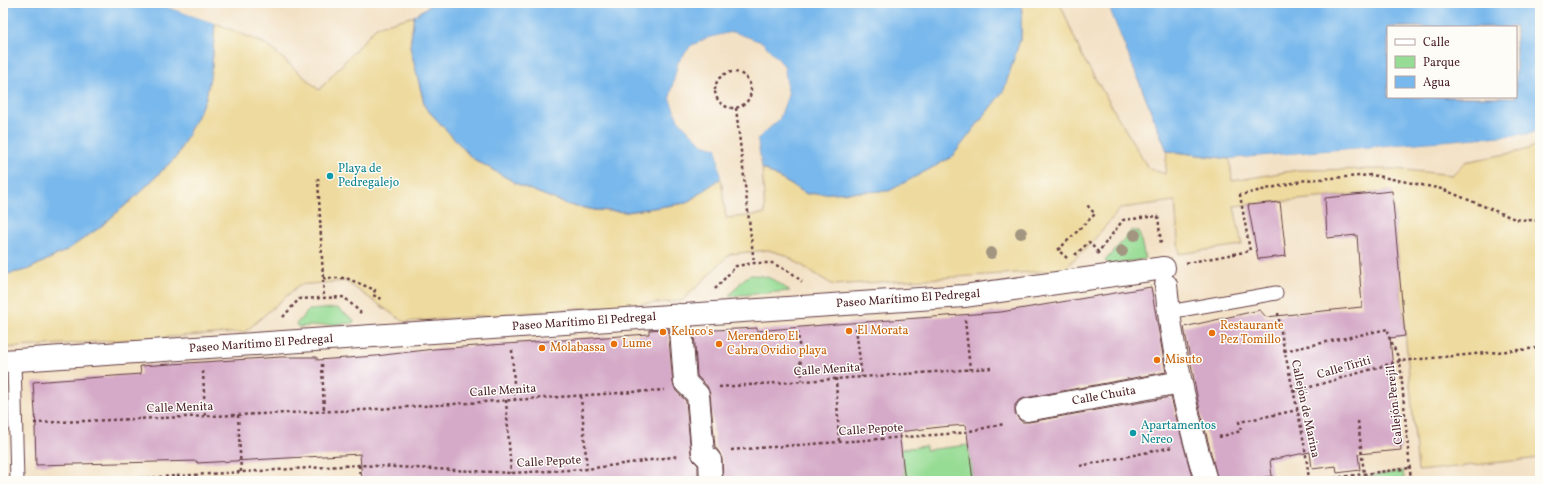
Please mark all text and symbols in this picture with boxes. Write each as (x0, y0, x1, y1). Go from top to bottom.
legend (1387, 26, 1517, 98)
text: Calle (1423, 35, 1450, 51)
text: Parque (1423, 55, 1460, 71)
text: Agua (1423, 75, 1450, 91)
place label: Playa de Pedregalejo (338, 161, 399, 191)
marker: Playa de Pedregalejo (325, 171, 335, 181)
street label: Paseo Marítimo El Pedregal (835, 286, 981, 312)
street label: Paseo Marítimo El Pedregal (511, 309, 657, 335)
place label: Restaurante Pez Tomillo (1220, 318, 1284, 348)
place label: El Morata (857, 323, 909, 339)
place label: Keluco's (671, 324, 713, 340)
marker: El Morata (844, 326, 854, 336)
marker: Keluco's (658, 327, 668, 337)
marker: Restaurante Pez Tomillo (1207, 328, 1217, 338)
place label: Merendero El Cabra Ovidio playa (727, 329, 827, 359)
street label: Paseo Marítimo El Pedregal (188, 331, 334, 357)
place label: Lume (622, 336, 652, 352)
marker: Lume (609, 339, 619, 349)
marker: Merendero El Cabra Ovidio playa (714, 339, 724, 349)
place label: Molabassa (550, 340, 606, 356)
marker: Molabassa (537, 343, 547, 353)
place label: Misuto (1165, 352, 1202, 368)
street label: Calle Tiriti (1315, 353, 1373, 383)
marker: Misuto (1152, 355, 1162, 365)
street label: Callejón de Marina (1287, 359, 1323, 459)
street label: Calle Menita (793, 360, 861, 380)
street label: Callejón Perejil (1383, 364, 1407, 446)
street label: Calle Menita (469, 381, 537, 401)
street label: Calle Chuita (1071, 383, 1137, 409)
street label: Calle Menita (146, 399, 214, 417)
place label: Apartamentos Nereo (1141, 418, 1216, 448)
street label: Calle Pepote (838, 420, 904, 440)
marker: Apartamentos Nereo (1128, 428, 1138, 438)
street label: Calle Pepote (516, 452, 582, 472)

